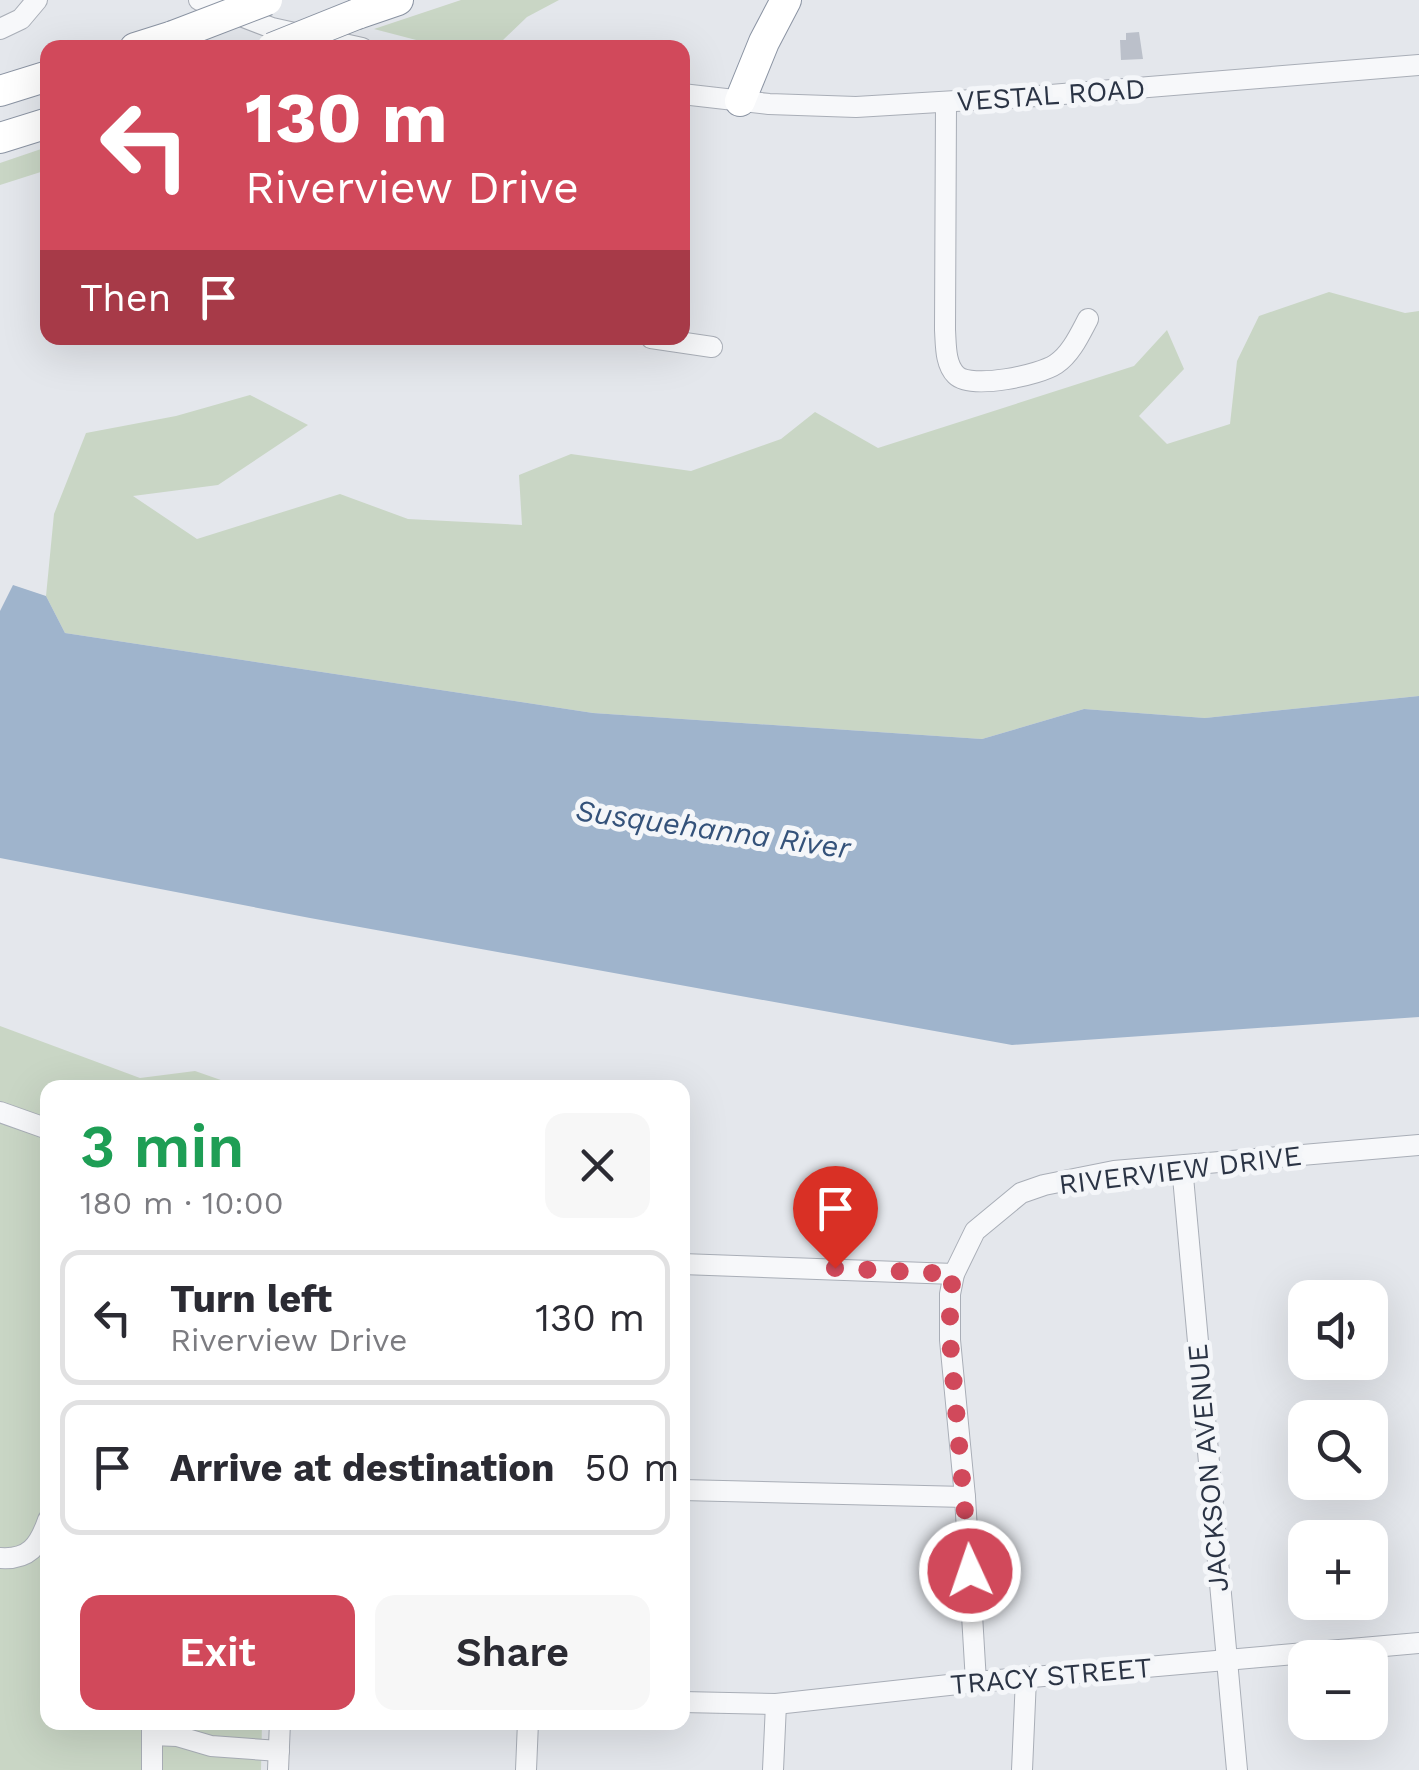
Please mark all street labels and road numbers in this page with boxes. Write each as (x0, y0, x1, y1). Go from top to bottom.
street label: VESTAL ROAD (956, 72, 1146, 118)
street label: RIVERVIEW DRIVE (1057, 1139, 1303, 1201)
street label: JACKSON AVENUE (1181, 1343, 1235, 1593)
street label: TRACY STREET (949, 1651, 1153, 1701)

